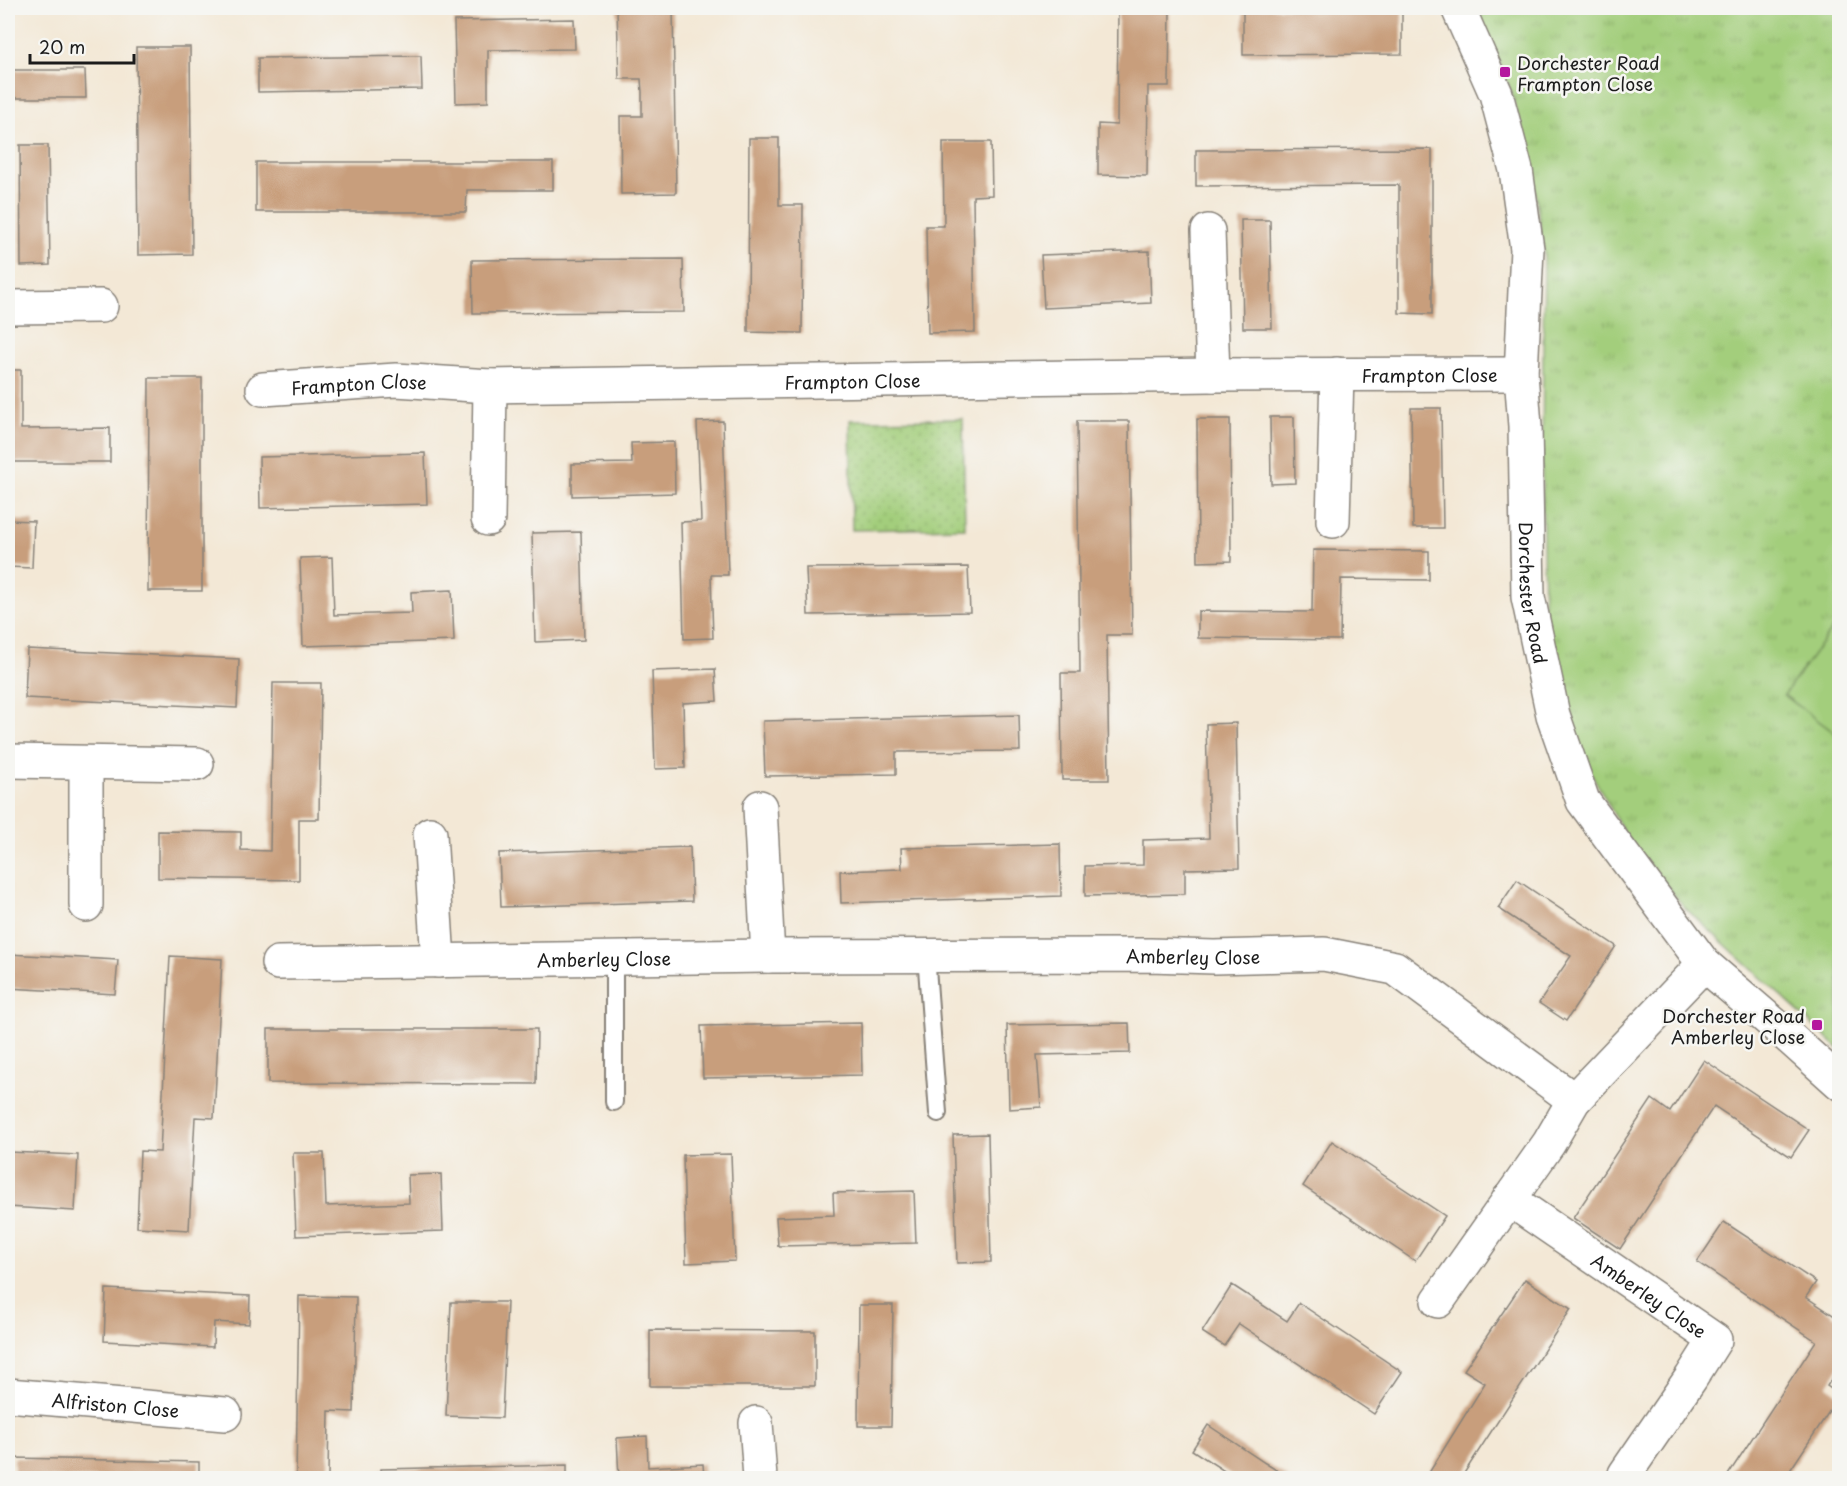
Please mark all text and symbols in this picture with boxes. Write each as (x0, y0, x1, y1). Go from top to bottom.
scale bar (30, 27, 134, 65)
text: 20 m (39, 33, 85, 60)
place label: Dorchester Road Frampton Close (1517, 49, 1660, 97)
marker: Dorchester Road Frampton Close (1498, 65, 1512, 79)
street label: Frampton Close (1361, 361, 1498, 388)
street label: Frampton Close (290, 366, 428, 401)
street label: Frampton Close (784, 366, 921, 395)
street label: Dorchester Road (1513, 522, 1555, 666)
street label: Amberley Close (1126, 941, 1260, 970)
street label: Amberley Close (537, 944, 671, 973)
place label: Dorchester Road Amberley Close (1662, 1002, 1805, 1050)
marker: Dorchester Road Amberley Close (1810, 1018, 1824, 1032)
street label: Amberley Close (1586, 1246, 1712, 1344)
street label: Alfriston Close (51, 1385, 180, 1423)

